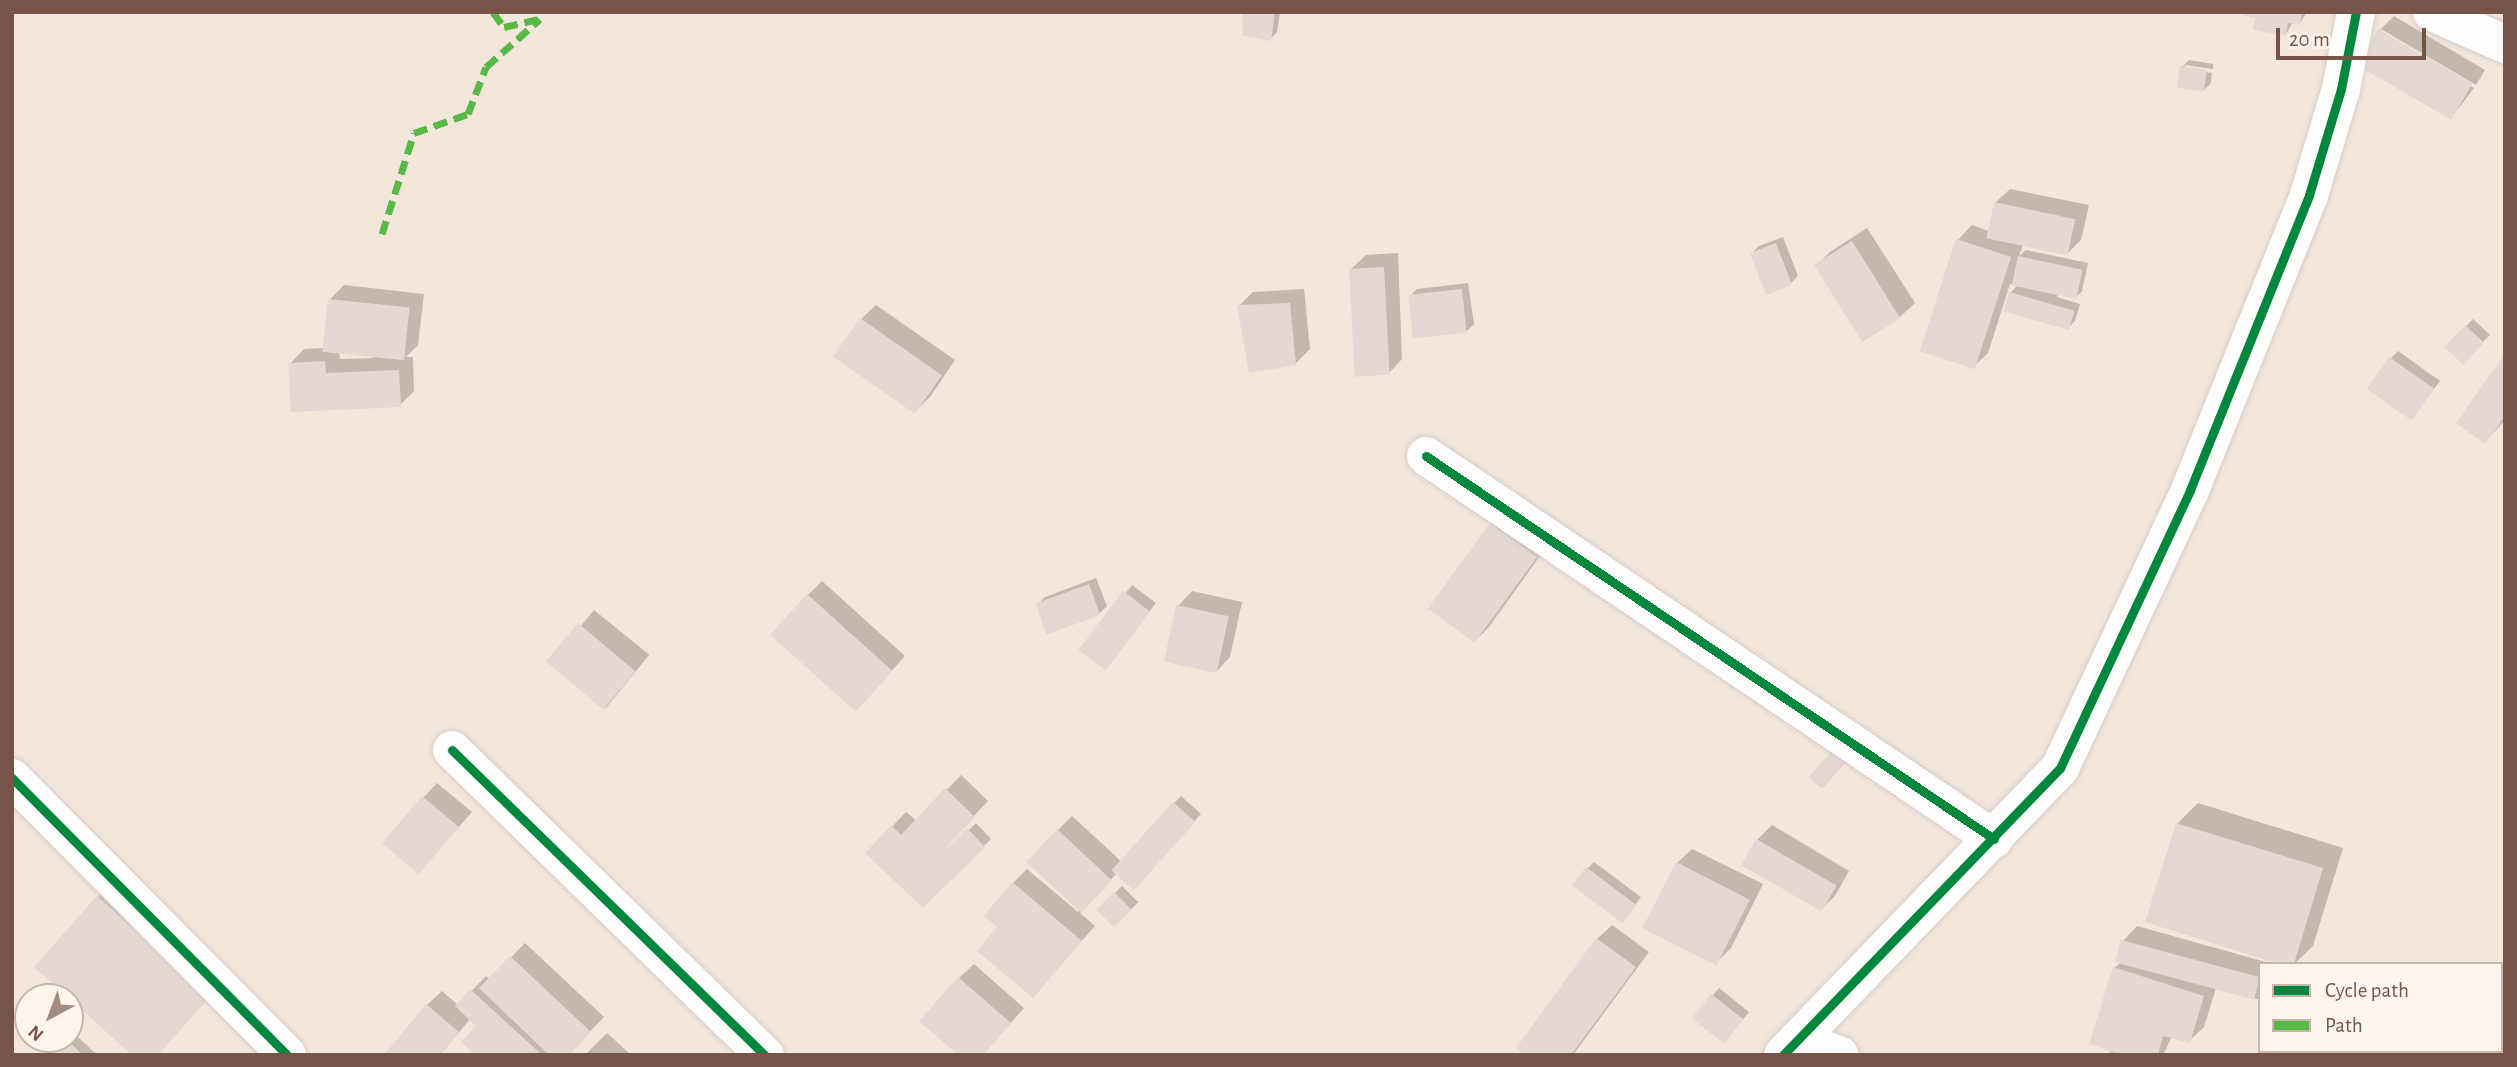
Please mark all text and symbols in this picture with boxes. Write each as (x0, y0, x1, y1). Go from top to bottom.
scale bar (2279, 14, 2430, 58)
text: 20 m (2289, 29, 2330, 50)
legend (2258, 962, 2503, 1053)
text: Cycle path (2325, 980, 2409, 1001)
north arrow (14, 983, 84, 1053)
text: Path (2325, 1015, 2363, 1036)
text: N (25, 1021, 47, 1044)

